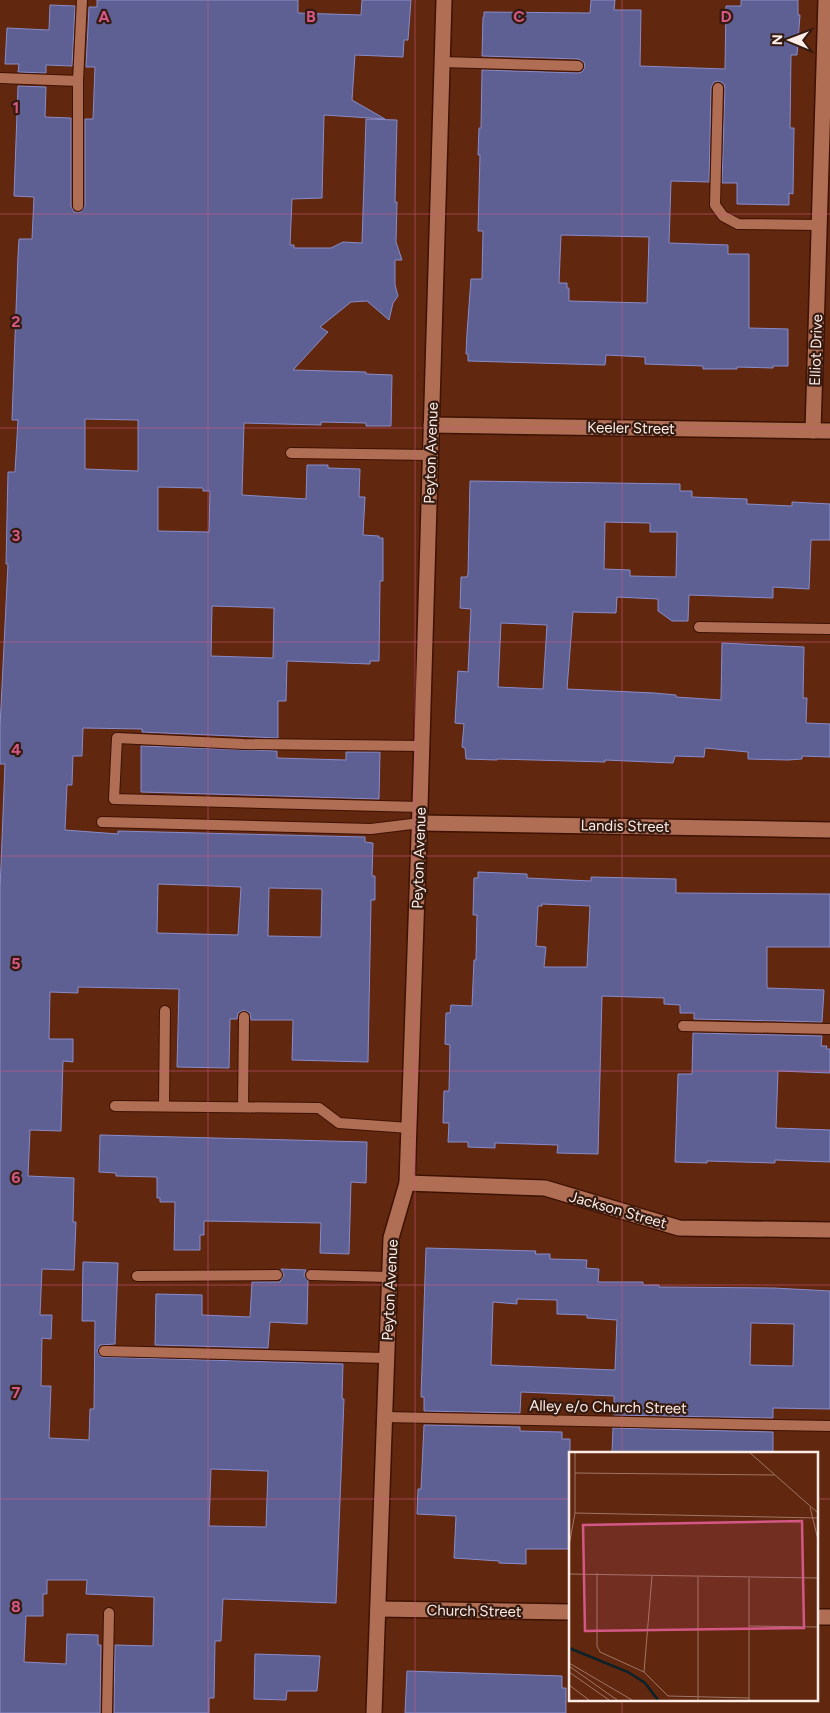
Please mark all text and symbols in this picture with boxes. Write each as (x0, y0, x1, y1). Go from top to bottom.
text: A (98, 7, 110, 26)
text: B (306, 7, 316, 26)
text: C (513, 7, 525, 26)
text: D (720, 7, 732, 26)
north arrow (765, 15, 815, 65)
text: N (769, 34, 786, 45)
text: 1 (13, 98, 19, 117)
text: 2 (11, 312, 21, 331)
street label: Elliot Drive (806, 314, 826, 386)
street label: Peyton Avenue (420, 402, 442, 504)
street label: Keeler Street (587, 418, 675, 438)
text: 3 (12, 526, 21, 545)
text: 4 (11, 740, 21, 759)
street label: Peyton Avenue (408, 807, 430, 909)
street label: Landis Street (580, 816, 670, 836)
text: 5 (11, 954, 21, 973)
text: 6 (11, 1168, 21, 1187)
street label: Jackson Street (567, 1187, 669, 1233)
street label: Peyton Avenue (378, 1239, 402, 1341)
text: 7 (12, 1383, 21, 1402)
street label: Alley e/o Church Street (529, 1397, 687, 1417)
inset map (569, 1452, 818, 1700)
text: 8 (11, 1597, 21, 1616)
street label: Church Street (426, 1601, 522, 1621)

